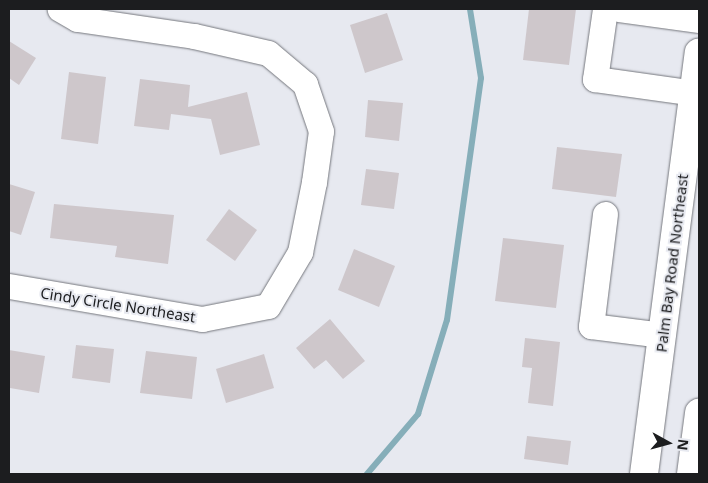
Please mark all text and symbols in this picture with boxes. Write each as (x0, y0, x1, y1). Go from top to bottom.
street label: Palm Bay Road Northeast (652, 173, 692, 353)
street label: Cindy Circle Northeast (39, 284, 197, 326)
north arrow (643, 418, 693, 468)
text: N (673, 438, 694, 452)

